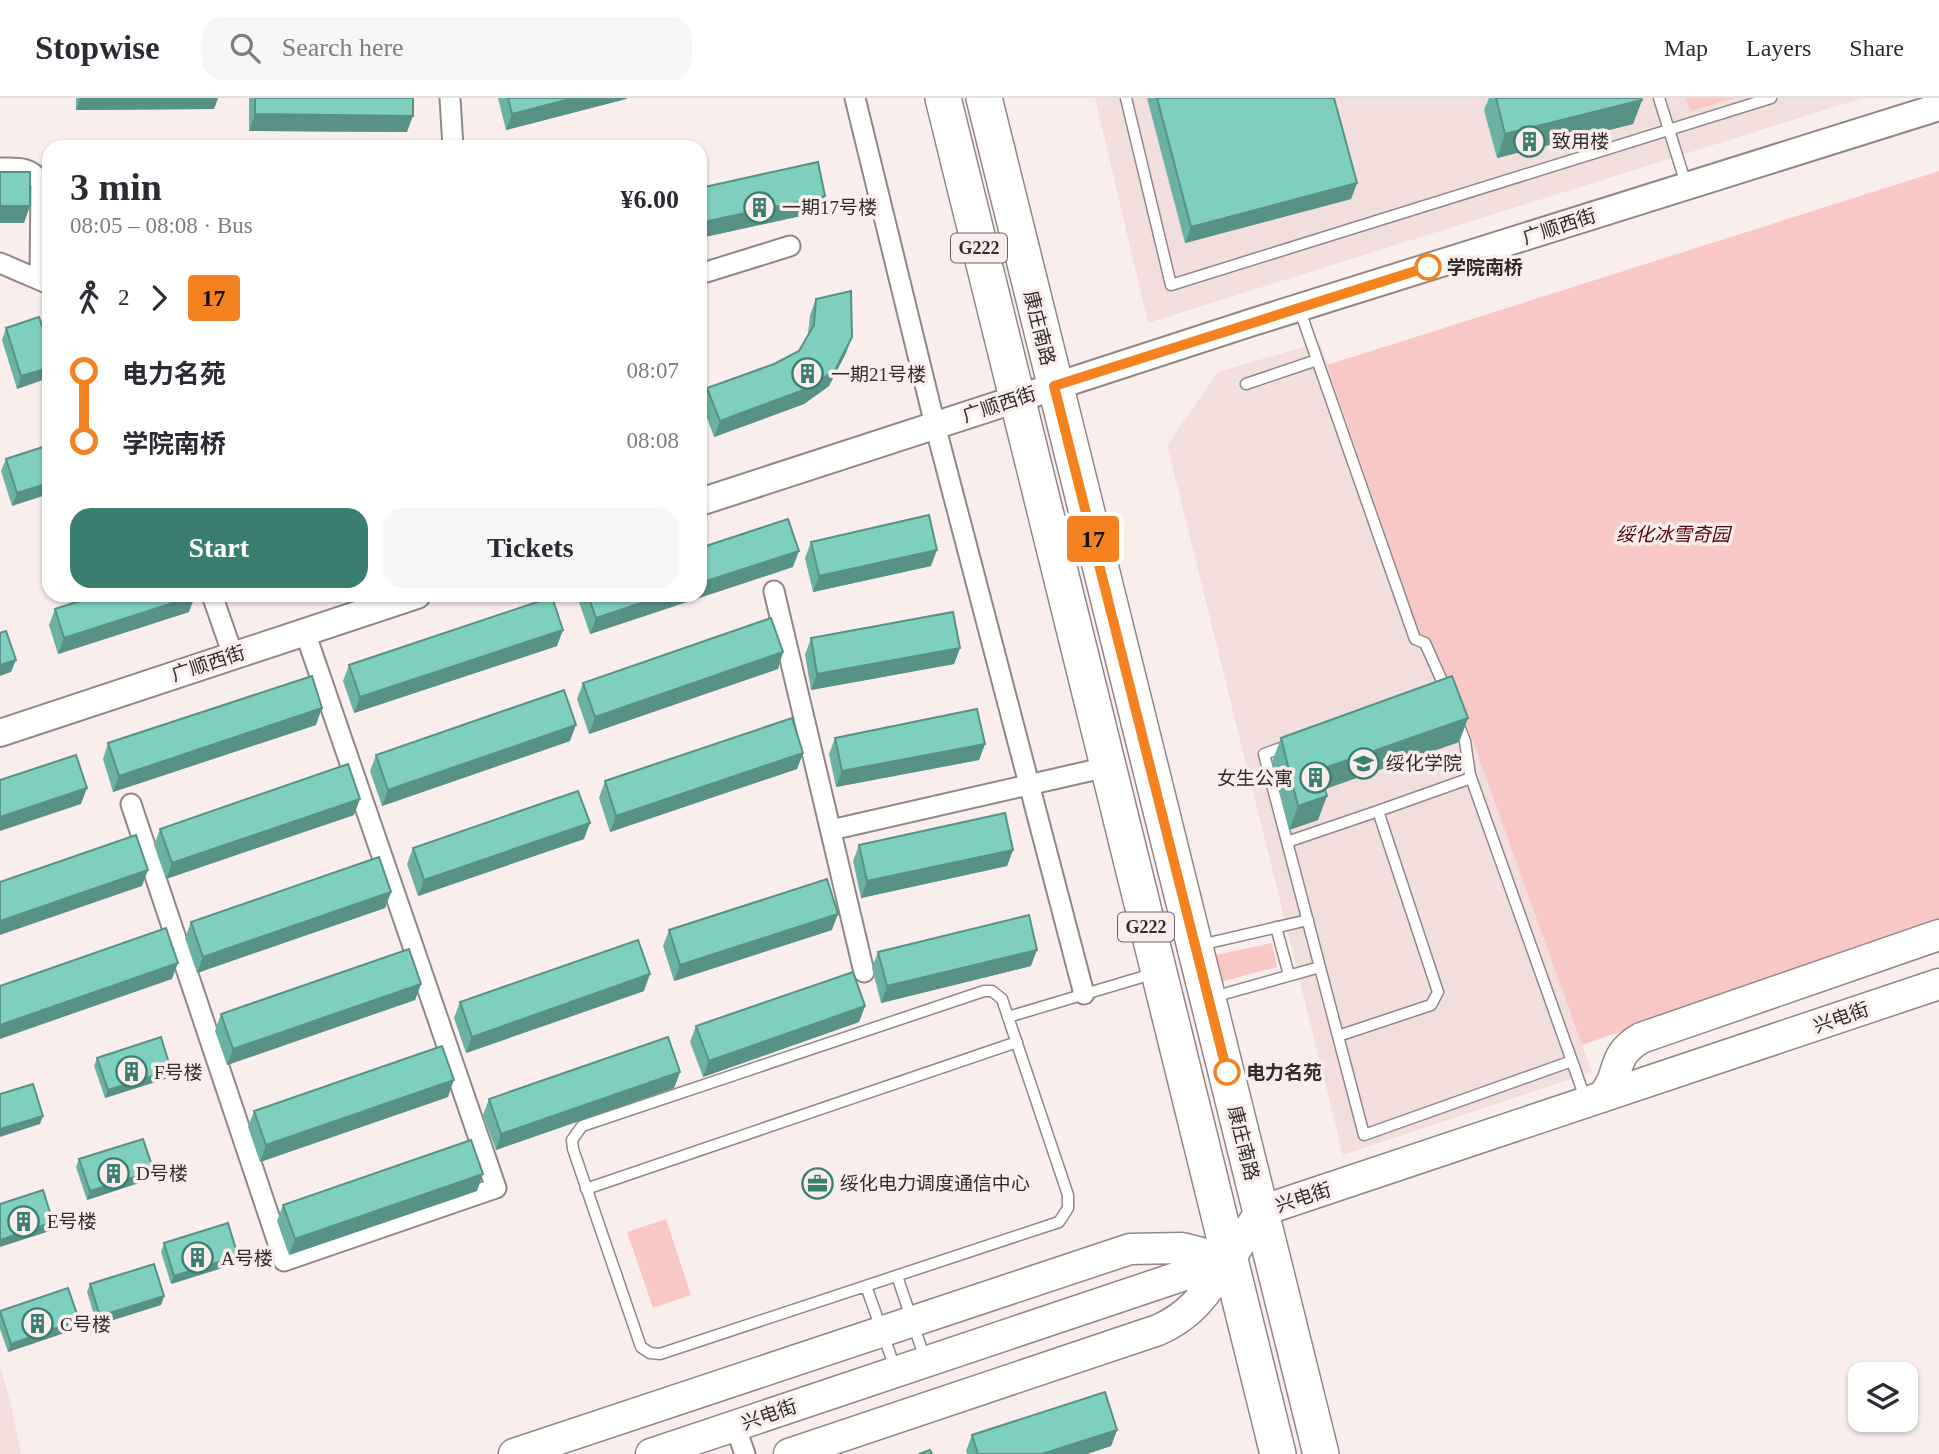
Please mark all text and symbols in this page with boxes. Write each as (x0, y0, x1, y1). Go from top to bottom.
search box (202, 17, 692, 80)
icon: search (226, 29, 264, 67)
text: Stopwise (35, 30, 160, 66)
text: Search here (282, 33, 404, 62)
text: Map (1664, 35, 1708, 61)
text: Layers (1746, 35, 1811, 61)
text: Share (1849, 35, 1904, 61)
building icon: 致用楼 (1512, 124, 1546, 158)
place label: 致用楼 (1552, 131, 1609, 152)
text: 3 min (70, 166, 162, 208)
text: ¥6.00 (621, 185, 679, 214)
building icon: 一期17号楼 (742, 190, 776, 224)
place label: 一期17号楼 (782, 197, 877, 218)
street label: 广顺西街 (1520, 205, 1599, 248)
text: 08:05 – 08:08 · Bus (70, 213, 253, 238)
road number: G222 (951, 233, 1007, 262)
marker: 学院南桥 (1415, 254, 1441, 280)
place label: 学院南桥 (1447, 257, 1523, 278)
icon: walk (70, 279, 108, 317)
icon: forward (140, 279, 178, 317)
text: 2 (118, 285, 130, 310)
text: 17 (202, 285, 226, 311)
street label: 康庄南路 (1020, 289, 1059, 368)
building icon: 一期21号楼 (791, 357, 825, 391)
text: 08:07 (627, 358, 679, 383)
text: 电力名苑 (122, 360, 226, 389)
place label: 一期21号楼 (831, 364, 926, 385)
street label: 广顺西街 (960, 383, 1039, 426)
text: 08:08 (627, 428, 679, 453)
text: 学院南桥 (122, 430, 226, 459)
button: Start (70, 508, 368, 588)
button: Tickets (382, 508, 679, 588)
line badge: 17 (1062, 516, 1124, 562)
park label: 绥化冰雪奇园 (1616, 524, 1733, 545)
text: 17 (1081, 526, 1105, 552)
street label: 广顺西街 (169, 642, 248, 685)
school or university icon: 绥化学院 (1346, 746, 1380, 780)
place label: 绥化学院 (1386, 753, 1462, 774)
building icon: 女生公寓 (1299, 761, 1333, 795)
place label: 女生公寓 (1217, 768, 1293, 789)
road number: G222 (1118, 912, 1174, 942)
street label: 兴电街 (1811, 998, 1872, 1037)
building icon: F号楼 (114, 1055, 148, 1089)
marker: 电力名苑 (1214, 1059, 1240, 1085)
place label: F号楼 (154, 1062, 203, 1083)
place label: 电力名苑 (1246, 1062, 1322, 1083)
street label: 康庄南路 (1224, 1104, 1263, 1183)
building icon: D号楼 (96, 1156, 130, 1190)
place label: D号楼 (136, 1163, 188, 1184)
office icon: 绥化电力调度通信中心 (800, 1166, 834, 1200)
place label: 绥化电力调度通信中心 (840, 1173, 1030, 1194)
street label: 兴电街 (1273, 1179, 1334, 1216)
building icon: E号楼 (7, 1204, 41, 1238)
place label: E号楼 (47, 1211, 97, 1232)
building icon: A号楼 (181, 1241, 215, 1275)
place label: A号楼 (221, 1248, 273, 1269)
building icon: C号楼 (20, 1307, 54, 1341)
place label: C号楼 (60, 1314, 111, 1335)
map controls (1848, 1362, 1918, 1432)
button: layers (1848, 1362, 1918, 1432)
street label: 兴电街 (739, 1395, 800, 1434)

